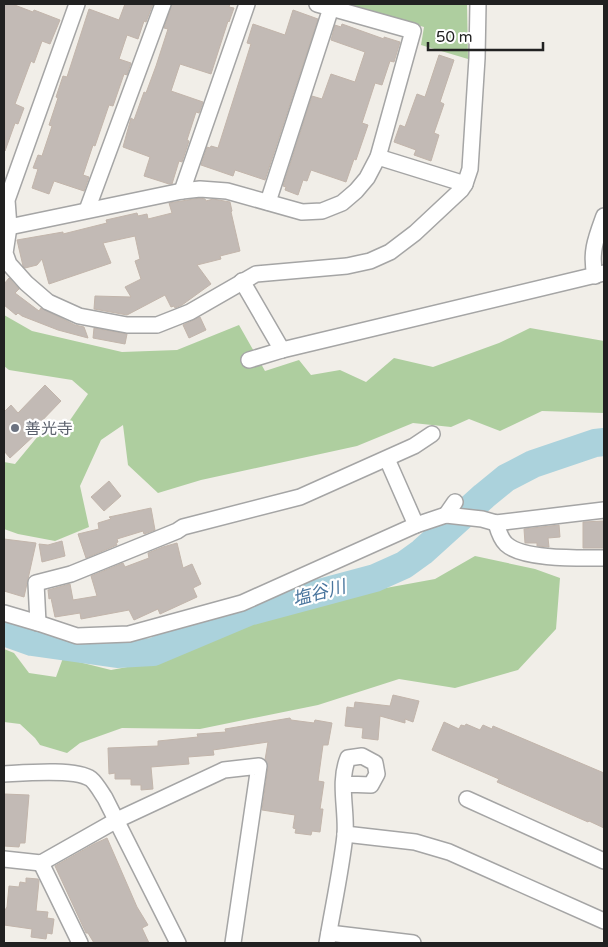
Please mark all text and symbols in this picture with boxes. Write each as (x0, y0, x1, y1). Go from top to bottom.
scale bar (428, 20, 543, 52)
text: 50 m (436, 28, 473, 46)
place label: 善光寺 (25, 419, 73, 439)
marker: 善光寺 (9, 422, 21, 434)
water label: 塩谷川 (290, 575, 350, 611)

